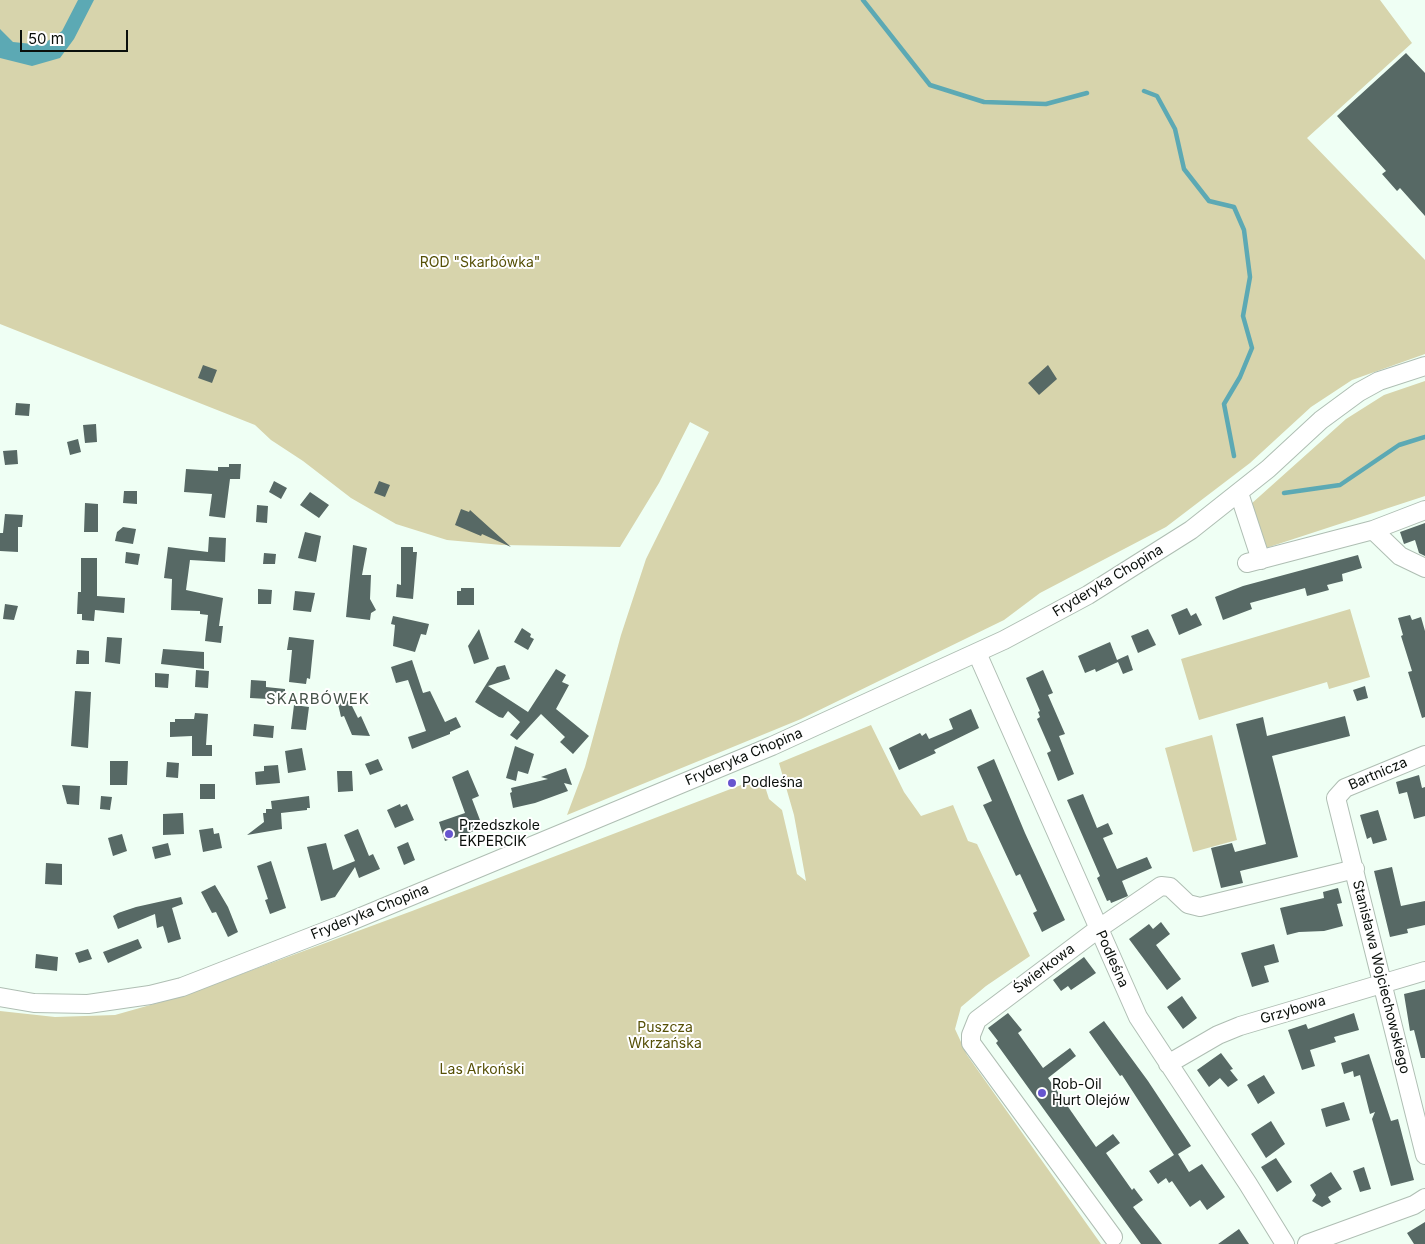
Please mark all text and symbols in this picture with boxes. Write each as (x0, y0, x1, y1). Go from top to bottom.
scale bar (22, 20, 130, 52)
text: 50 m (28, 29, 64, 48)
park label: ROD "Skarbówka" (420, 255, 540, 271)
street label: Fryderyka Chopina (1050, 541, 1166, 621)
district label: SKARBÓWEK (265, 690, 371, 708)
street label: Fryderyka Chopina (683, 725, 805, 789)
street label: Bartnicza (1346, 754, 1410, 794)
place label: Podleśna (742, 775, 803, 791)
marker: Podleśna (726, 777, 738, 789)
place label: Przedszkole EKPERCIK (459, 818, 540, 850)
marker: Przedszkole EKPERCIK (443, 828, 455, 840)
street label: Stanisława Wojciechowskiego (1349, 878, 1413, 1076)
street label: Fryderyka Chopina (309, 881, 431, 943)
street label: Podleśna (1092, 928, 1132, 990)
street label: Świerkowa (1010, 941, 1078, 997)
street label: Grzybowa (1258, 992, 1328, 1028)
park label: Puszcza Wkrzańska (628, 1020, 702, 1052)
park label: Las Arkoński (440, 1062, 524, 1078)
place label: Rob-Oil Hurt Olejów (1052, 1077, 1130, 1110)
marker: Rob-Oil Hurt Olejów (1036, 1087, 1048, 1099)

